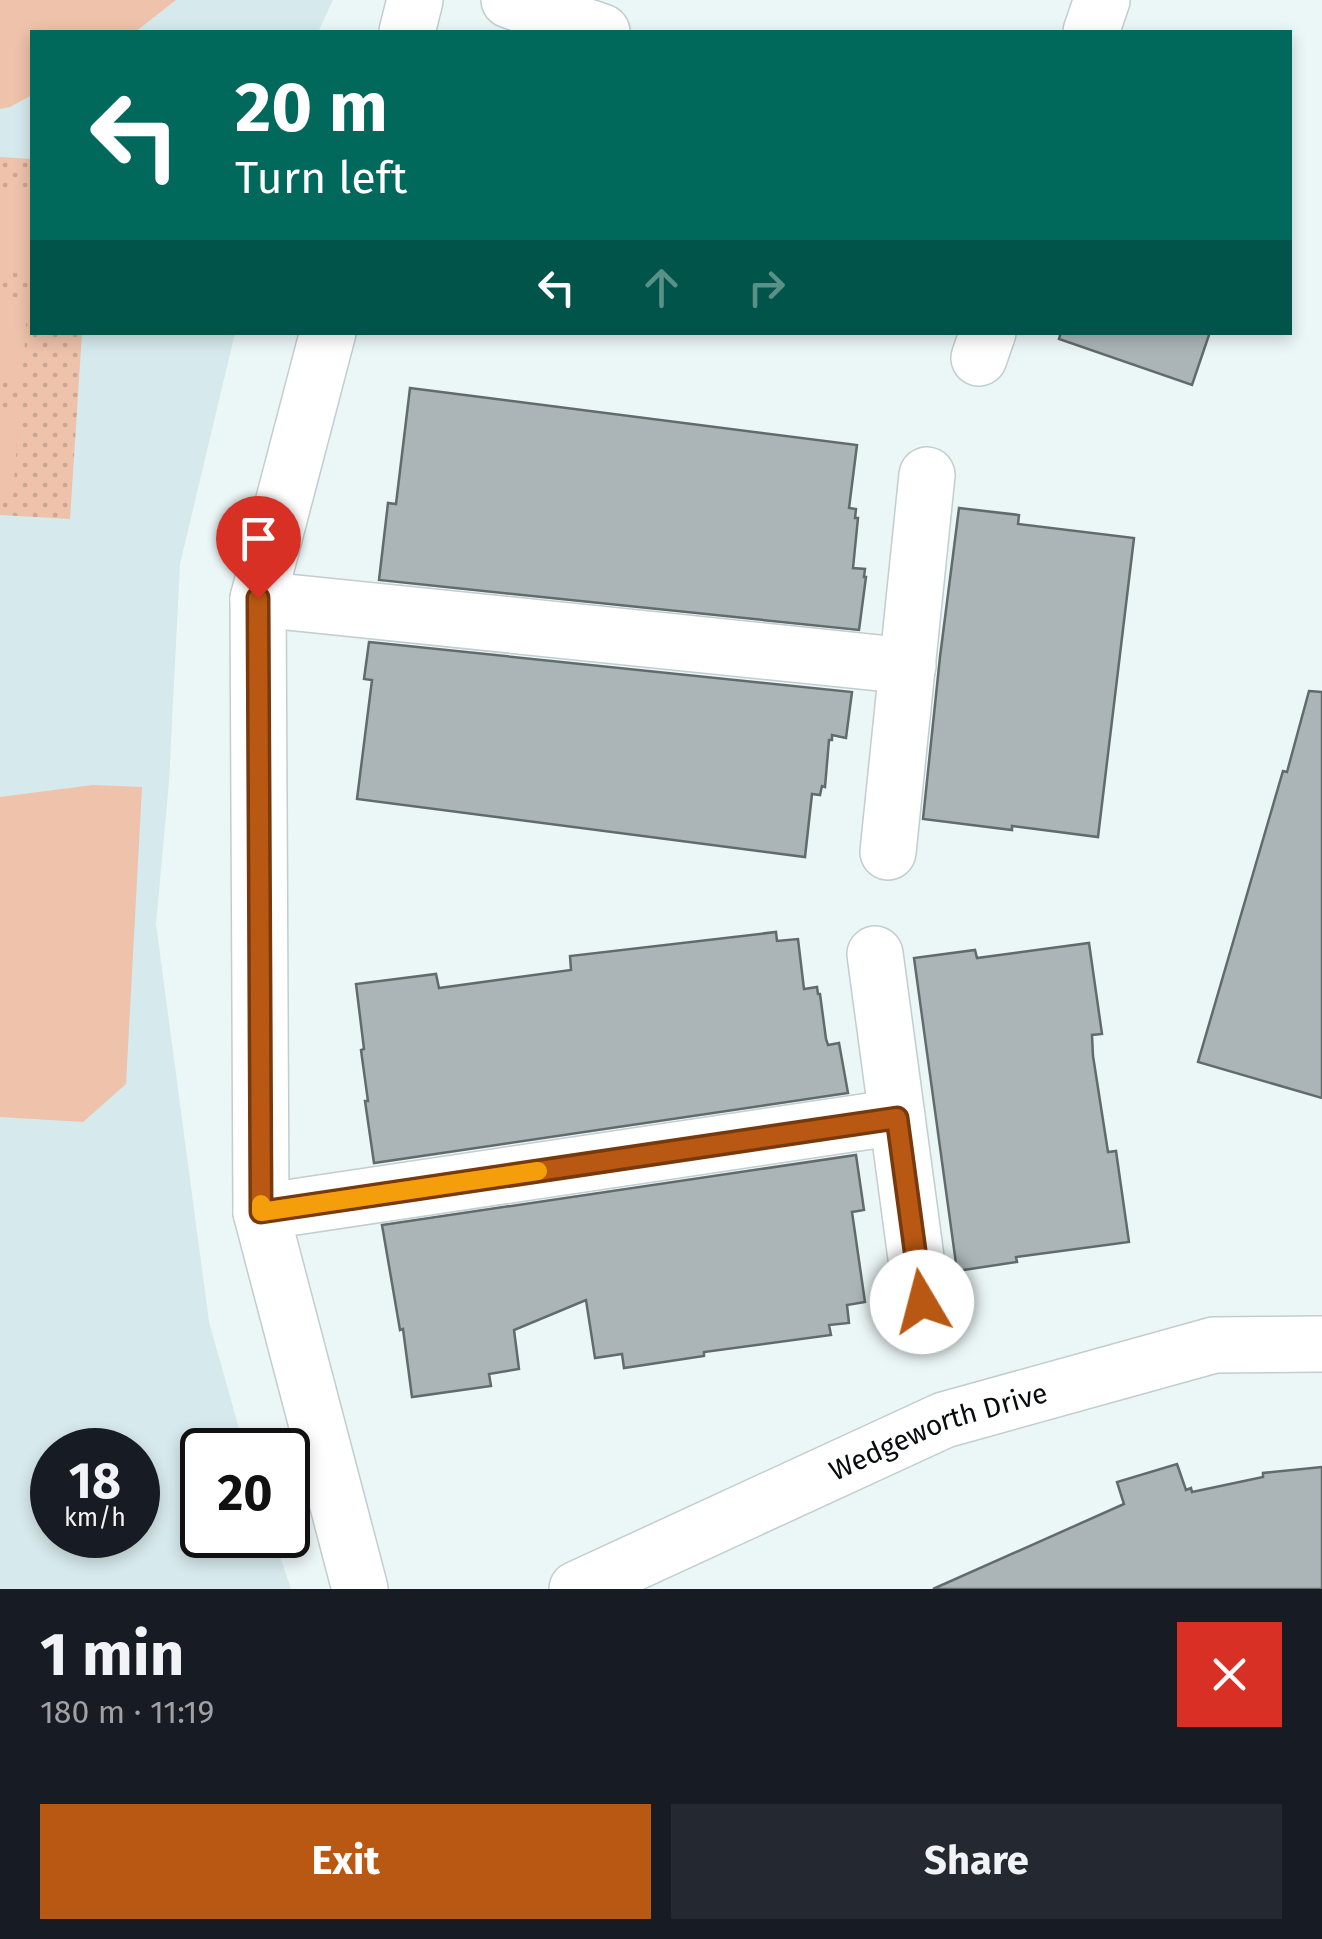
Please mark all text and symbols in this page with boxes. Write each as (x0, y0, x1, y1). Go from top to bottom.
text: 20 m (235, 66, 388, 150)
icon: left (70, 70, 200, 200)
text: Turn left (235, 151, 407, 205)
icon: left (529, 260, 584, 315)
icon: ahead (634, 260, 689, 315)
icon: right (739, 260, 794, 315)
pin (216, 496, 301, 599)
icon: arrive (231, 511, 286, 566)
position arrow (870, 1250, 974, 1354)
street label: Wedgeworth Drive (824, 1376, 1051, 1488)
speed limit sign: 20 (180, 1428, 310, 1558)
text: 18 (69, 1451, 121, 1511)
text: km/h (64, 1503, 126, 1533)
text: 1 min (40, 1619, 184, 1691)
button: close (1177, 1622, 1282, 1727)
text: 180 m · 11:19 (40, 1693, 214, 1731)
button: Exit (40, 1804, 651, 1919)
button: Share (671, 1804, 1282, 1919)

